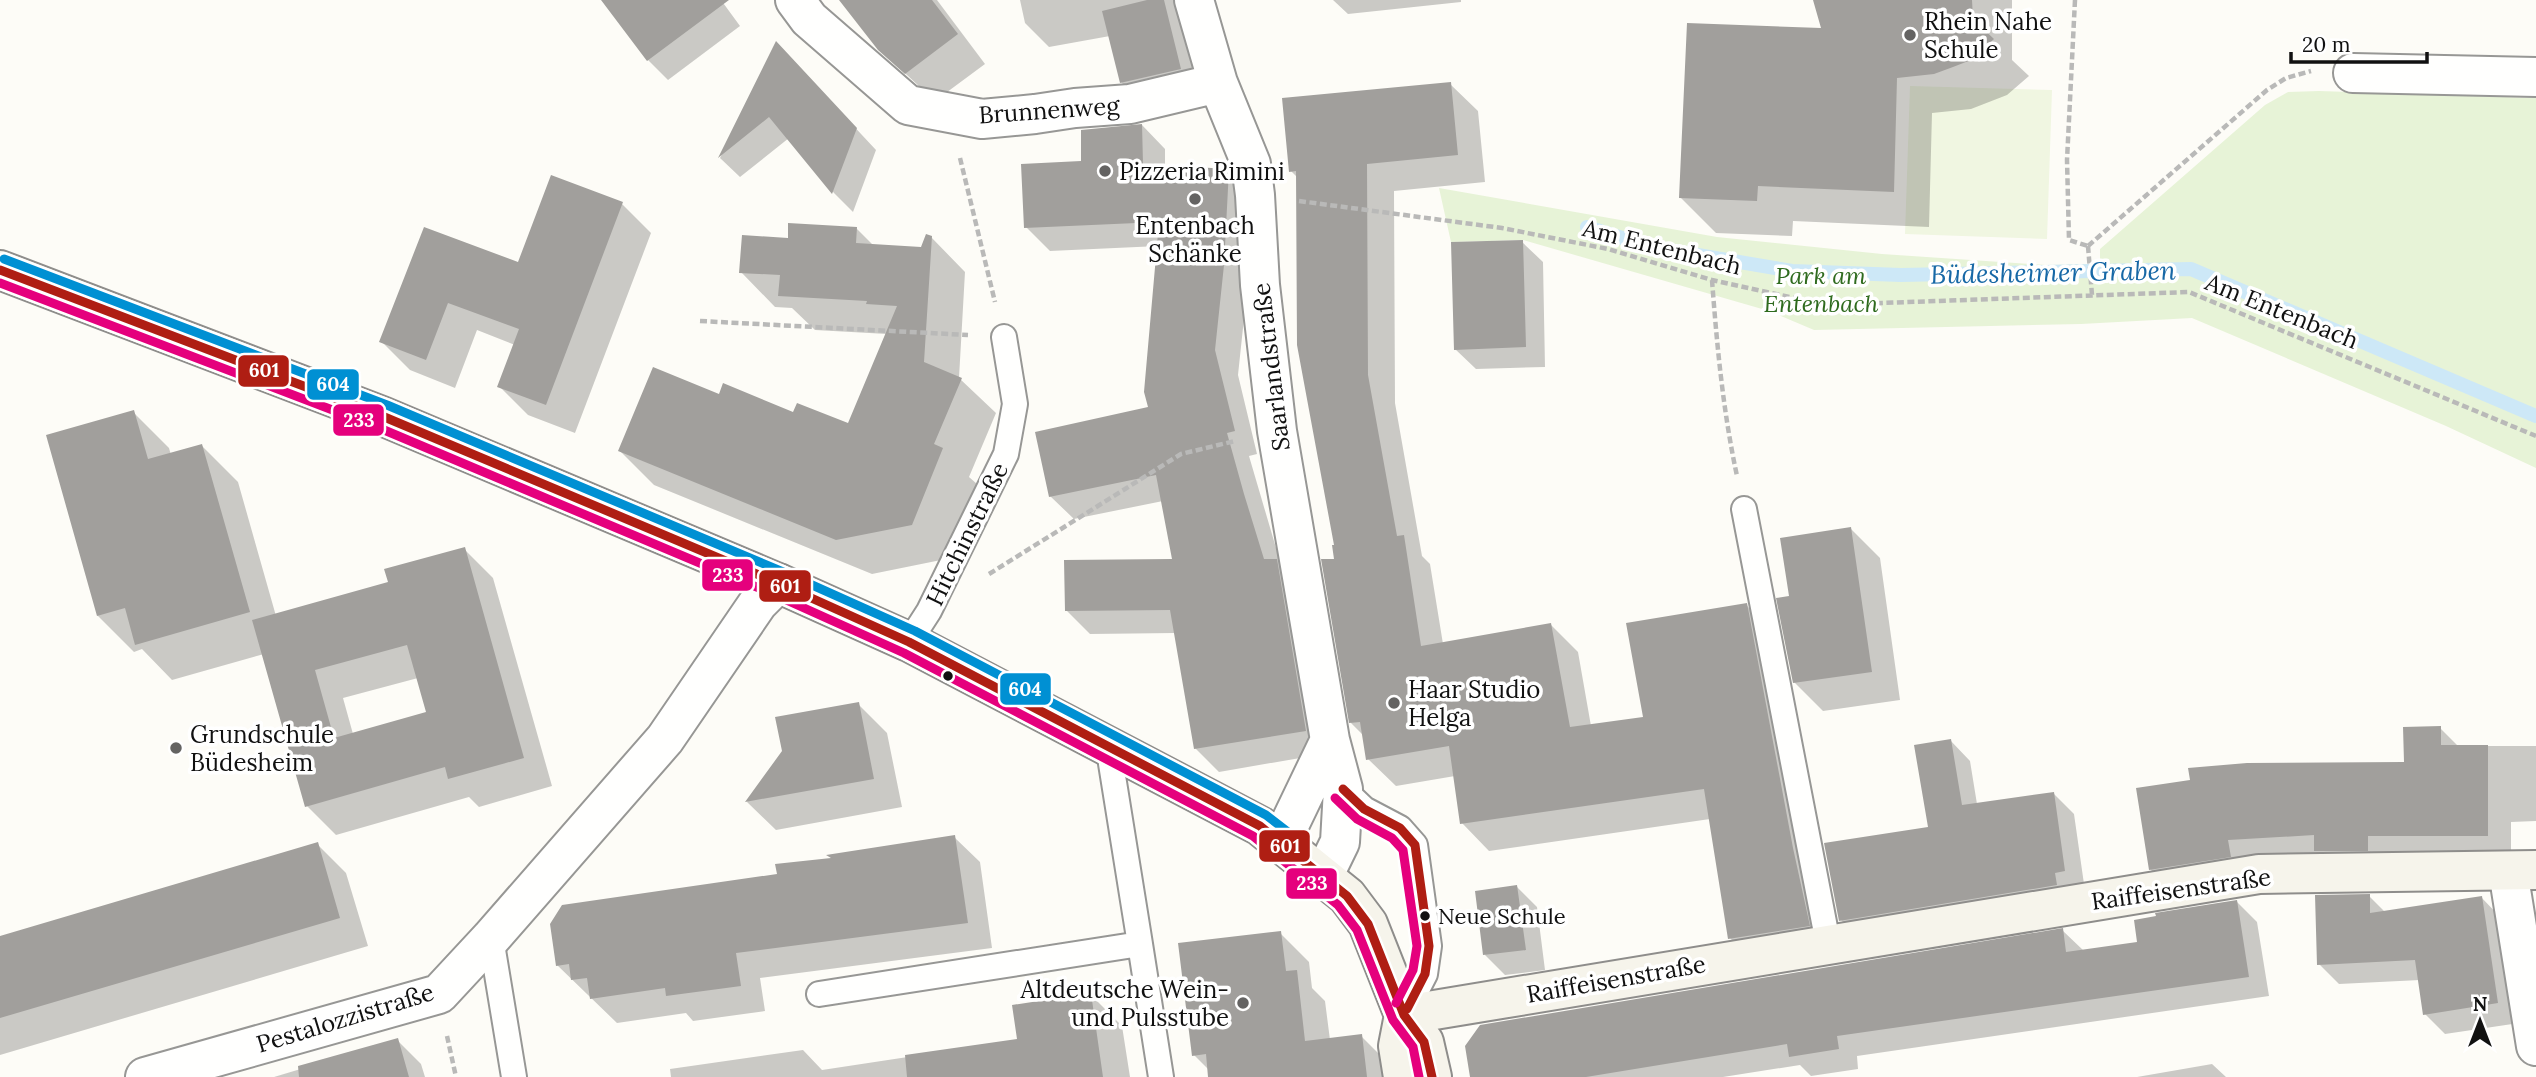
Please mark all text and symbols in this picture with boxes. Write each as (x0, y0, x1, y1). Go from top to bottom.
place label: Rhein Nahe Schule (1924, 6, 2052, 65)
scale bar (2291, 21, 2428, 65)
marker: Rhein Nahe Schule (1902, 27, 1918, 43)
text: 20 m (2302, 31, 2351, 58)
street label: Brunnenweg (978, 90, 1121, 130)
place label: Pizzeria Rimini (1119, 156, 1285, 187)
marker: Pizzeria Rimini (1097, 163, 1113, 179)
marker: Entenbach Schänke (1187, 191, 1203, 207)
place label: Entenbach Schänke (1135, 210, 1255, 269)
street label: Am Entenbach (1578, 212, 1745, 282)
water label: Büdesheimer Graben (1930, 253, 2176, 291)
park label: Park am Entenbach (1764, 260, 1879, 319)
street label: Am Entenbach (2200, 266, 2363, 356)
street label: Saarlandstraße (1245, 281, 1297, 453)
line badge: 601 (237, 354, 290, 388)
text: 601 (249, 358, 279, 382)
line badge: 604 (306, 368, 360, 401)
text: 604 (316, 372, 350, 396)
line badge: 233 (332, 403, 385, 437)
text: 233 (343, 408, 375, 432)
street label: Hitchinstraße (919, 457, 1015, 611)
line badge: 233 (701, 558, 754, 592)
text: 233 (712, 563, 744, 587)
line badge: 601 (758, 569, 812, 603)
text: 601 (770, 574, 800, 598)
unlabelled marker (941, 669, 955, 683)
line badge: 604 (999, 672, 1052, 706)
place label: Haar Studio Helga (1408, 674, 1540, 733)
text: 604 (1008, 677, 1042, 701)
marker: Haar Studio Helga (1386, 695, 1402, 711)
place label: Grundschule Büdesheim (190, 719, 334, 778)
marker: Grundschule Büdesheim (168, 740, 184, 756)
line badge: 601 (1258, 829, 1311, 863)
text: 601 (1270, 834, 1300, 858)
street label: Raiffeisenstraße (2089, 861, 2273, 917)
line badge: 233 (1285, 867, 1338, 900)
text: 233 (1296, 871, 1328, 895)
place label: Neue Schule (1438, 902, 1566, 930)
marker: Neue Schule (1418, 909, 1432, 923)
street label: Raiffeisenstraße (1524, 948, 1708, 1010)
place label: Altdeutsche Wein- und Pulsstube (1020, 974, 1229, 1033)
street label: Pestalozzistraße (252, 976, 438, 1060)
north arrow (2445, 986, 2515, 1056)
text: N (2473, 992, 2488, 1016)
marker: Altdeutsche Wein- und Pulsstube (1235, 995, 1251, 1011)

